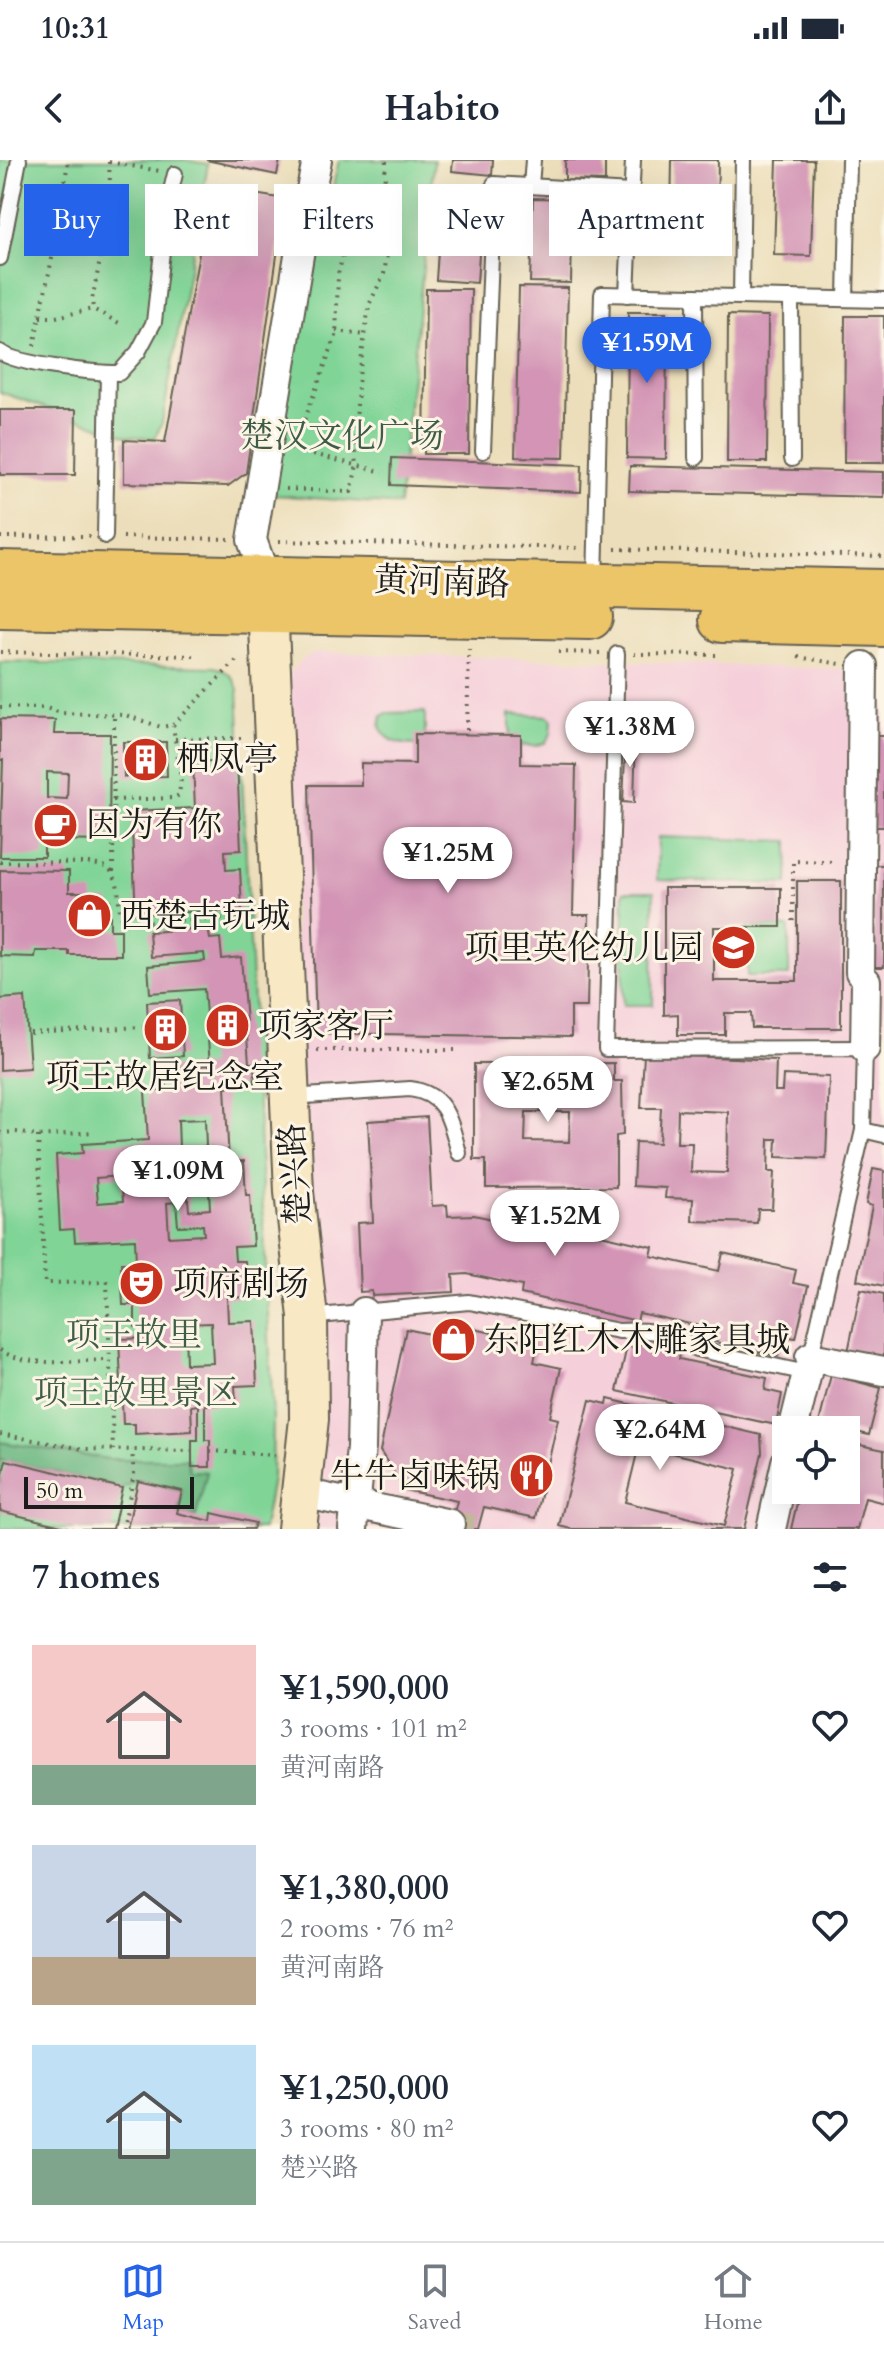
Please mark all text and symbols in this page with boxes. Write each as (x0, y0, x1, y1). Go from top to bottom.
text: 10:31 (40, 8, 110, 49)
text: Habito (384, 84, 500, 133)
icon: back (32, 86, 76, 130)
icon: share (808, 86, 852, 130)
chip: Buy (24, 184, 129, 256)
chip: Rent (145, 184, 258, 256)
chip: Filters (274, 184, 402, 256)
chip: New (418, 184, 533, 256)
chip: Apartment (549, 184, 732, 256)
pin: ¥1.59M (582, 317, 712, 385)
text: ¥1.59M (600, 325, 694, 360)
park label: 楚汉文化广场 (240, 413, 444, 459)
street label: 黄河南路 (373, 557, 511, 607)
pin: ¥1.38M (565, 701, 695, 769)
text: ¥1.38M (583, 709, 677, 744)
building icon: 栖凤亭 (121, 735, 169, 783)
place label: 栖凤亭 (176, 736, 278, 782)
cafe icon: 因为有你 (31, 801, 79, 849)
place label: 因为有你 (86, 802, 222, 848)
pin: ¥1.25M (383, 827, 513, 895)
text: ¥1.25M (401, 835, 495, 870)
shop icon: 西楚古玩城 (65, 892, 113, 940)
place label: 西楚古玩城 (120, 893, 290, 939)
school or university icon: 项里英伦幼儿园 (710, 924, 758, 972)
place label: 项里英伦幼儿园 (465, 925, 703, 971)
building icon: 项家客厅 (203, 1002, 251, 1050)
place label: 项家客厅 (258, 1003, 394, 1049)
building icon: 项王故居纪念室 (141, 1005, 189, 1053)
place label: 项王故居纪念室 (46, 1054, 284, 1100)
pin: ¥2.65M (483, 1056, 613, 1124)
text: ¥2.65M (501, 1064, 595, 1099)
street label: 楚兴路 (268, 1122, 322, 1226)
pin: ¥1.09M (113, 1145, 243, 1213)
text: ¥1.09M (131, 1153, 225, 1188)
pin: ¥1.52M (490, 1190, 620, 1258)
text: ¥1.52M (508, 1198, 602, 1233)
theatre icon: 项府剧场 (118, 1260, 166, 1308)
place label: 项府剧场 (173, 1261, 309, 1307)
park label: 项王故里 (66, 1312, 202, 1358)
shop icon: 东阳红木木雕家具城 (429, 1316, 477, 1364)
place label: 东阳红木木雕家具城 (484, 1317, 790, 1363)
park label: 项王故里景区 (34, 1370, 238, 1416)
pin: ¥2.64M (595, 1404, 725, 1472)
text: ¥2.64M (613, 1412, 707, 1447)
map controls (772, 1416, 860, 1504)
button: locate (772, 1416, 860, 1504)
restaurant icon: 牛牛卤味锅 (507, 1452, 555, 1500)
place label: 牛牛卤味锅 (330, 1453, 500, 1499)
scale bar (24, 1473, 194, 1509)
text: 50 m (36, 1476, 83, 1506)
text: 7 homes (32, 1554, 160, 1600)
icon: filters (808, 1555, 852, 1599)
text: ¥1,590,000 (280, 1665, 449, 1711)
icon: home (96, 1677, 192, 1773)
icon: heart (808, 1703, 852, 1747)
text: 3 rooms · 101 m² (280, 1711, 467, 1746)
text: 黄河南路 (280, 1750, 384, 1785)
text: ¥1,380,000 (280, 1865, 449, 1911)
icon: home (96, 1877, 192, 1973)
icon: heart (808, 1903, 852, 1947)
text: 2 rooms · 76 m² (280, 1911, 453, 1946)
text: 黄河南路 (280, 1950, 384, 1985)
text: ¥1,250,000 (280, 2065, 449, 2111)
icon: home (96, 2077, 192, 2173)
icon: heart (808, 2103, 852, 2147)
text: 3 rooms · 80 m² (280, 2111, 453, 2146)
text: 楚兴路 (280, 2150, 358, 2185)
tab: Map (121, 2259, 165, 2337)
tab: Saved (408, 2259, 461, 2337)
tab: Home (704, 2259, 763, 2337)

